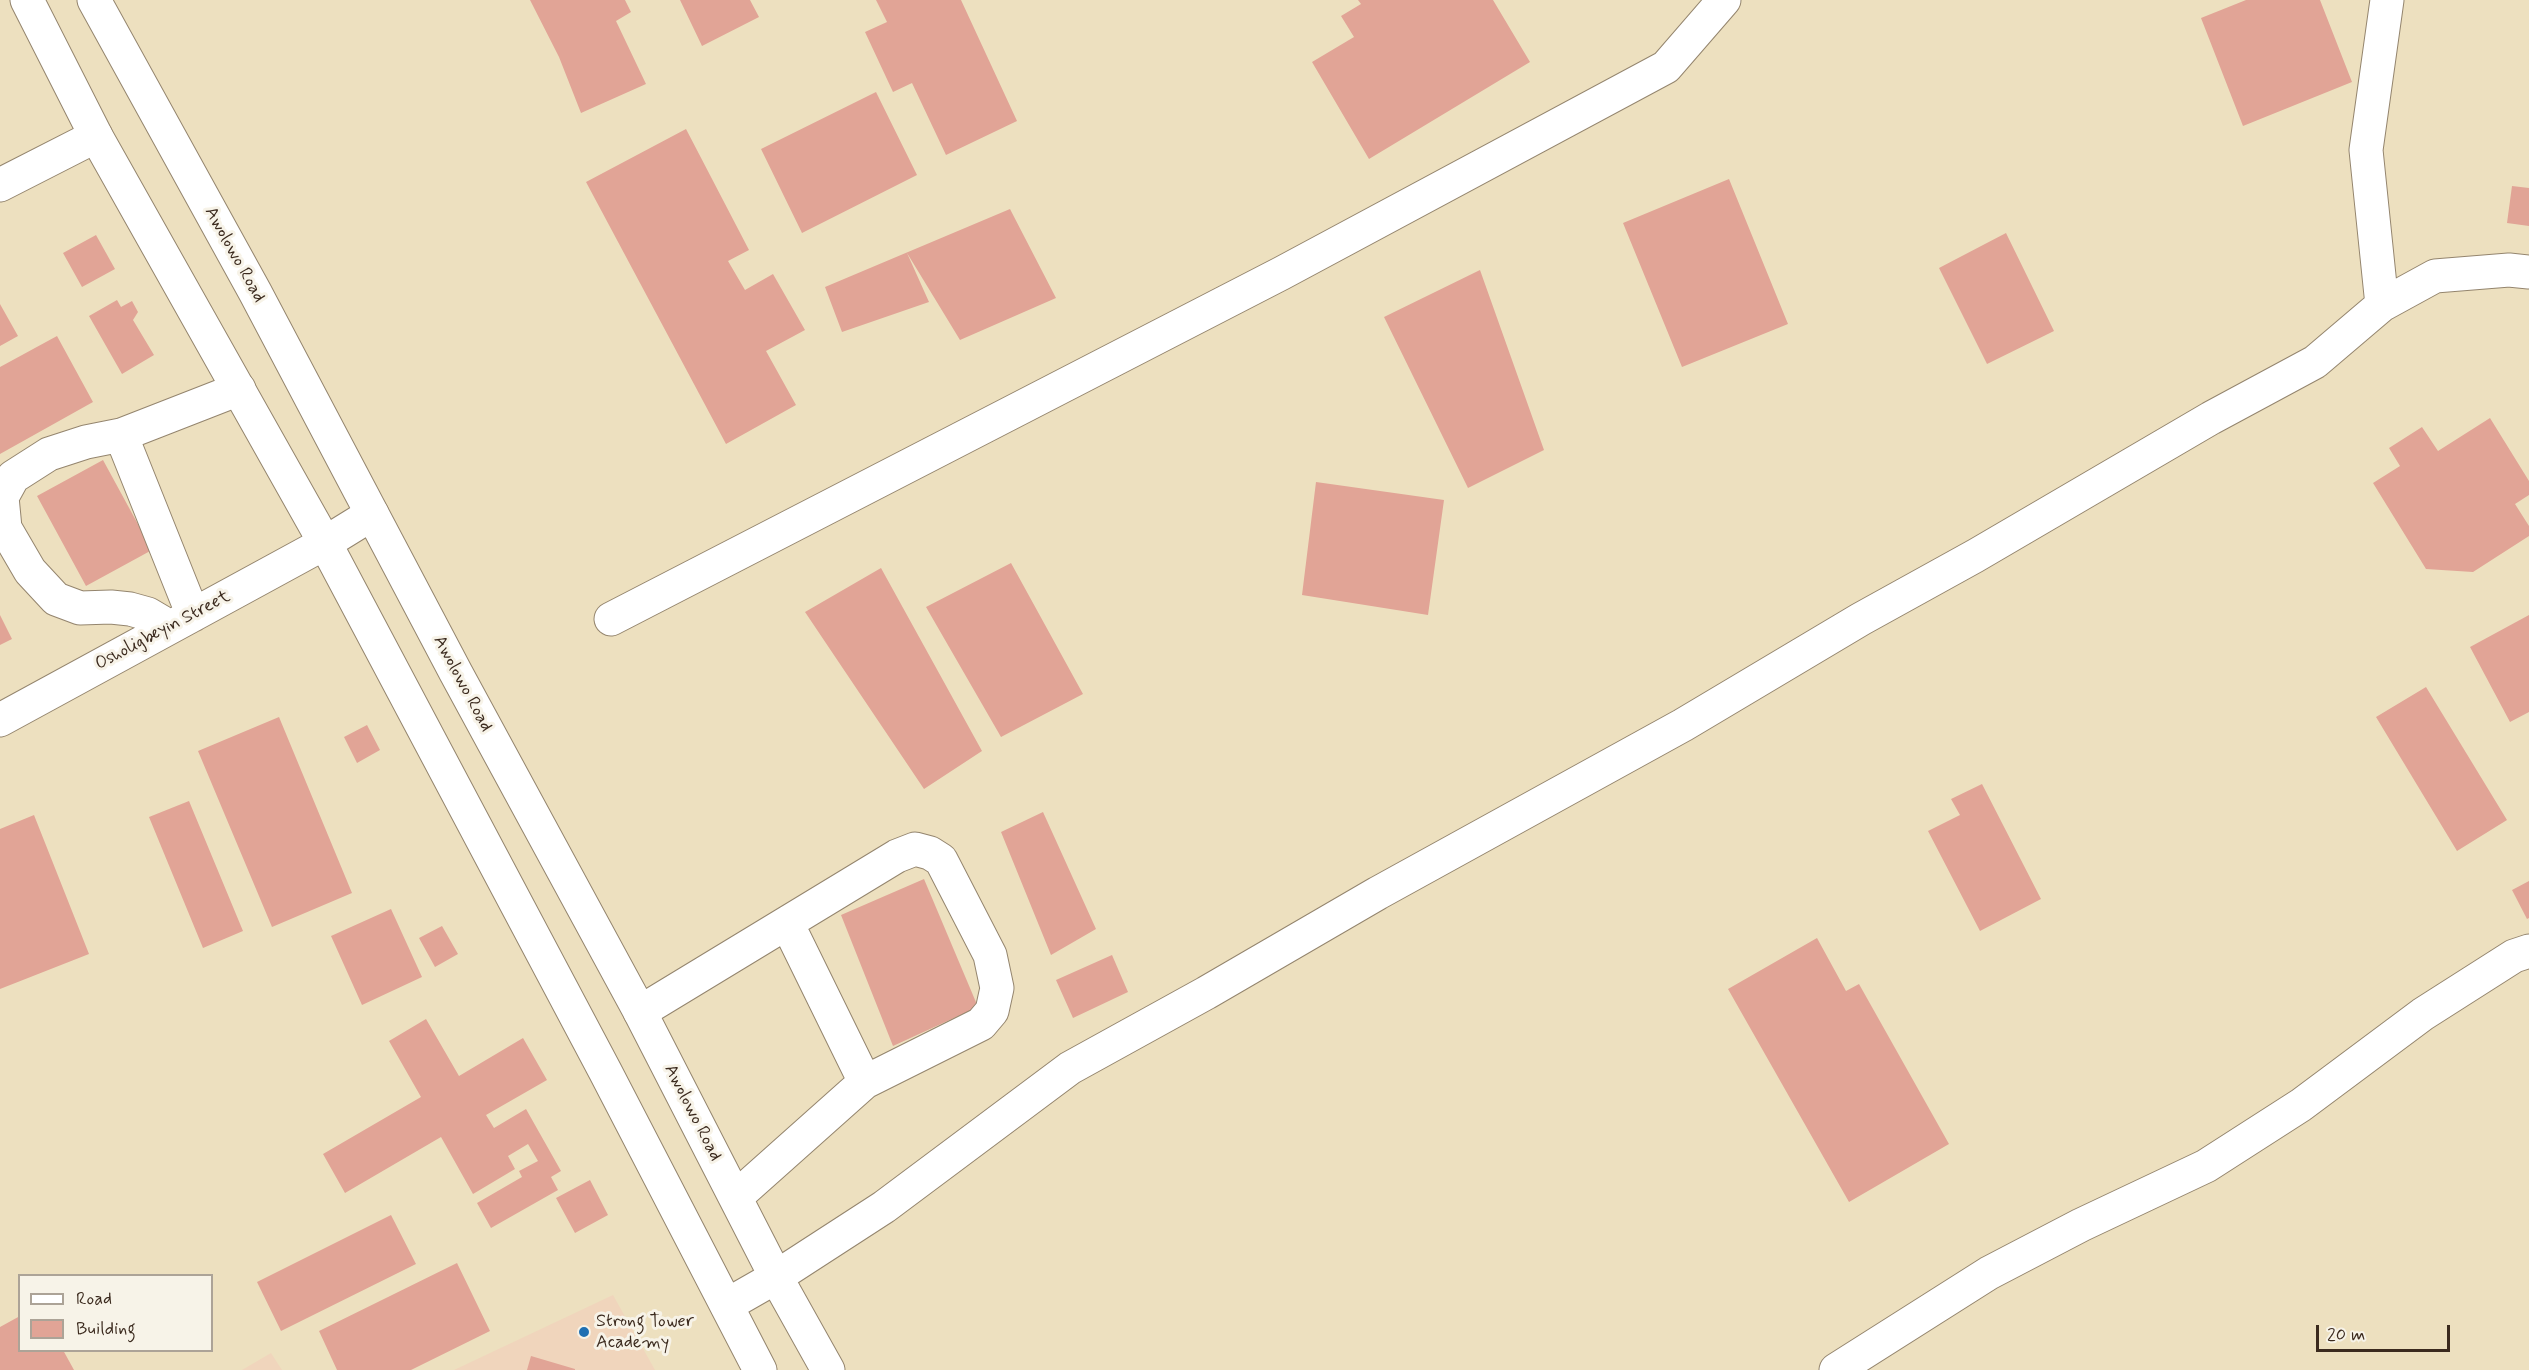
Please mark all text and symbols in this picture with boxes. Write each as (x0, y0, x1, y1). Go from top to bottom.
street label: Awolowo Road (199, 204, 269, 306)
street label: Osholigbeyin Street (92, 586, 234, 676)
street label: Awolowo Road (428, 632, 496, 736)
street label: Awolowo Road (658, 1061, 726, 1165)
legend (18, 1274, 213, 1352)
text: Road (76, 1287, 112, 1311)
place label: Strong Tower Academy (596, 1311, 694, 1354)
scale bar (2319, 1313, 2452, 1351)
text: Building (76, 1317, 136, 1341)
text: 20 m (2327, 1323, 2365, 1347)
marker: Strong Tower Academy (577, 1325, 591, 1339)

